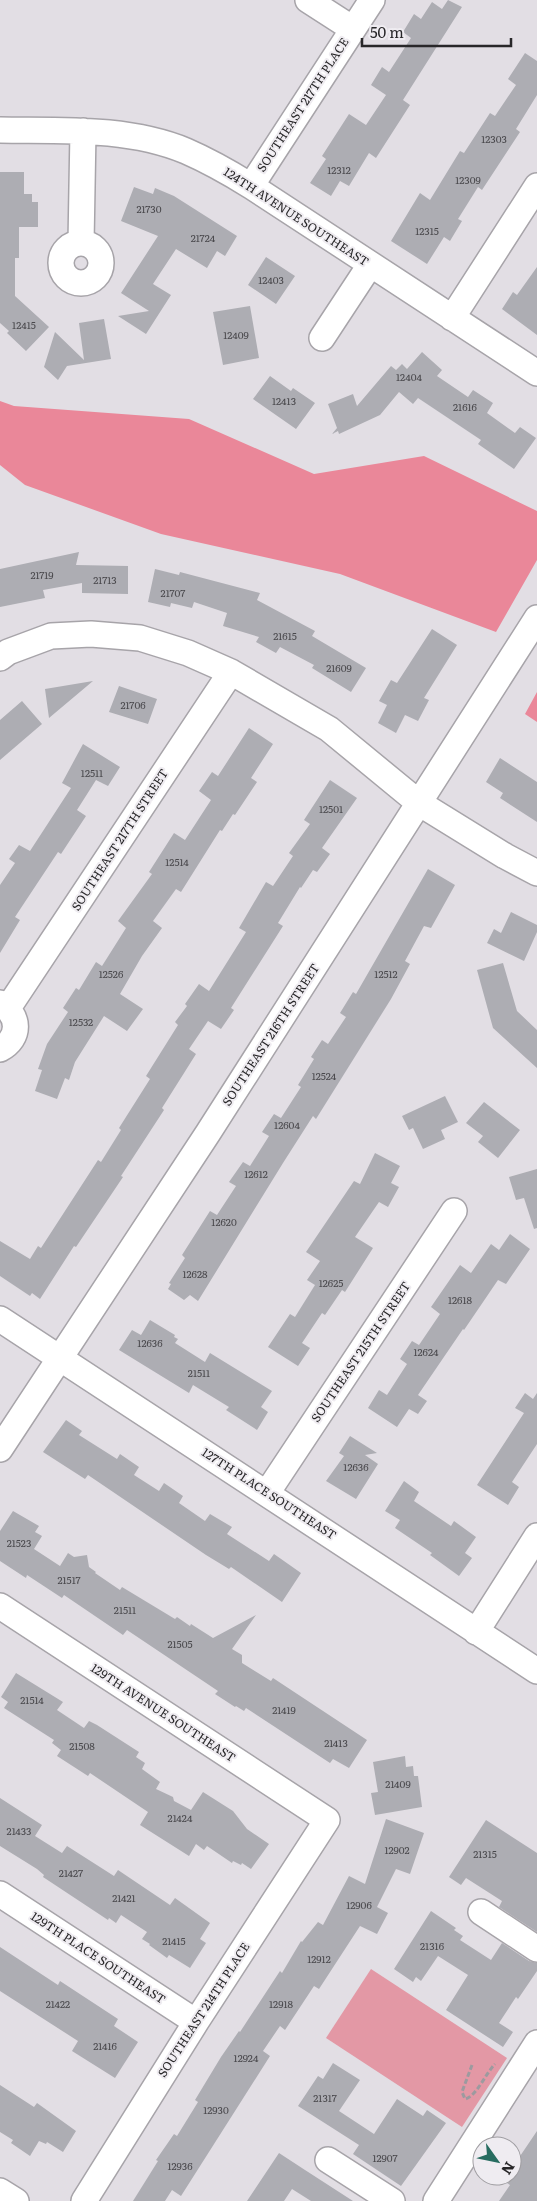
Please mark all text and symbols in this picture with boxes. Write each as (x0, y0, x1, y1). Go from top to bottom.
scale bar (362, 15, 511, 47)
text: 50 m (370, 20, 404, 43)
street label: SOUTHEAST 217TH PLACE (252, 33, 353, 175)
house number: 12303 (481, 131, 507, 146)
street label: 124TH AVENUE SOUTHEAST (220, 162, 373, 270)
house number: 12312 (327, 162, 351, 177)
house number: 12309 (455, 172, 481, 187)
house number: 21730 (136, 201, 162, 216)
house number: 12315 (415, 223, 439, 238)
house number: 21724 (191, 230, 216, 245)
house number: 12403 (258, 272, 284, 287)
house number: 12415 (12, 317, 36, 332)
house number: 12409 (223, 327, 249, 342)
house number: 12404 (396, 369, 422, 384)
house number: 12413 (272, 393, 296, 408)
house number: 21616 (453, 399, 478, 414)
house number: 21719 (30, 567, 54, 582)
house number: 21713 (93, 572, 117, 587)
house number: 21707 (161, 585, 185, 600)
house number: 21615 (273, 628, 297, 643)
house number: 21609 (326, 660, 352, 675)
house number: 21706 (120, 697, 146, 712)
street label: SOUTHEAST 217TH STREET (66, 765, 172, 914)
house number: 12511 (81, 765, 103, 780)
house number: 12501 (319, 801, 343, 816)
house number: 12514 (165, 854, 189, 869)
street label: SOUTHEAST 216TH STREET (217, 960, 323, 1109)
house number: 12526 (99, 966, 124, 981)
house number: 12512 (374, 966, 398, 981)
house number: 12532 (69, 1014, 93, 1029)
house number: 12524 (312, 1068, 337, 1083)
house number: 12604 (274, 1117, 300, 1132)
house number: 12612 (244, 1166, 268, 1181)
house number: 12620 (211, 1214, 237, 1229)
house number: 12628 (182, 1266, 208, 1281)
house number: 12625 (319, 1275, 343, 1290)
street label: SOUTHEAST 215TH STREET (306, 1277, 414, 1425)
house number: 12618 (448, 1292, 473, 1307)
house number: 12636 (137, 1335, 163, 1350)
house number: 12624 (413, 1344, 439, 1359)
house number: 21511 (188, 1365, 210, 1380)
street label: 127TH PLACE SOUTHEAST (199, 1443, 341, 1544)
house number: 12636 (343, 1459, 369, 1474)
house number: 21523 (7, 1535, 31, 1550)
house number: 21517 (57, 1572, 81, 1587)
house number: 21511 (114, 1602, 136, 1617)
house number: 21505 (167, 1636, 193, 1651)
street label: 129TH AVENUE SOUTHEAST (88, 1658, 240, 1766)
house number: 21514 (20, 1692, 44, 1707)
house number: 21419 (272, 1702, 296, 1717)
house number: 21413 (324, 1735, 348, 1750)
house number: 21508 (69, 1738, 95, 1753)
house number: 21409 (385, 1776, 411, 1791)
house number: 21424 (168, 1810, 193, 1825)
house number: 21433 (7, 1823, 31, 1838)
house number: 12902 (384, 1842, 410, 1857)
house number: 21315 (473, 1846, 497, 1861)
house number: 21427 (59, 1865, 83, 1880)
house number: 21421 (112, 1890, 136, 1905)
house number: 12906 (346, 1897, 372, 1912)
street label: 129TH PLACE SOUTHEAST (28, 1907, 170, 2008)
house number: 21415 (162, 1933, 186, 1948)
street label: SOUTHEAST 214TH PLACE (153, 1938, 254, 2080)
house number: 21316 (420, 1938, 445, 1953)
house number: 12912 (307, 1951, 331, 1966)
house number: 21422 (46, 1996, 70, 2011)
house number: 12918 (269, 1996, 293, 2011)
house number: 21416 (93, 2038, 117, 2053)
house number: 12924 (234, 2050, 259, 2065)
house number: 21317 (313, 2090, 337, 2105)
house number: 12930 (203, 2102, 229, 2117)
north arrow (472, 2136, 522, 2186)
house number: 12907 (372, 2150, 398, 2165)
house number: 12936 (167, 2158, 193, 2173)
text: N (497, 2158, 520, 2179)

